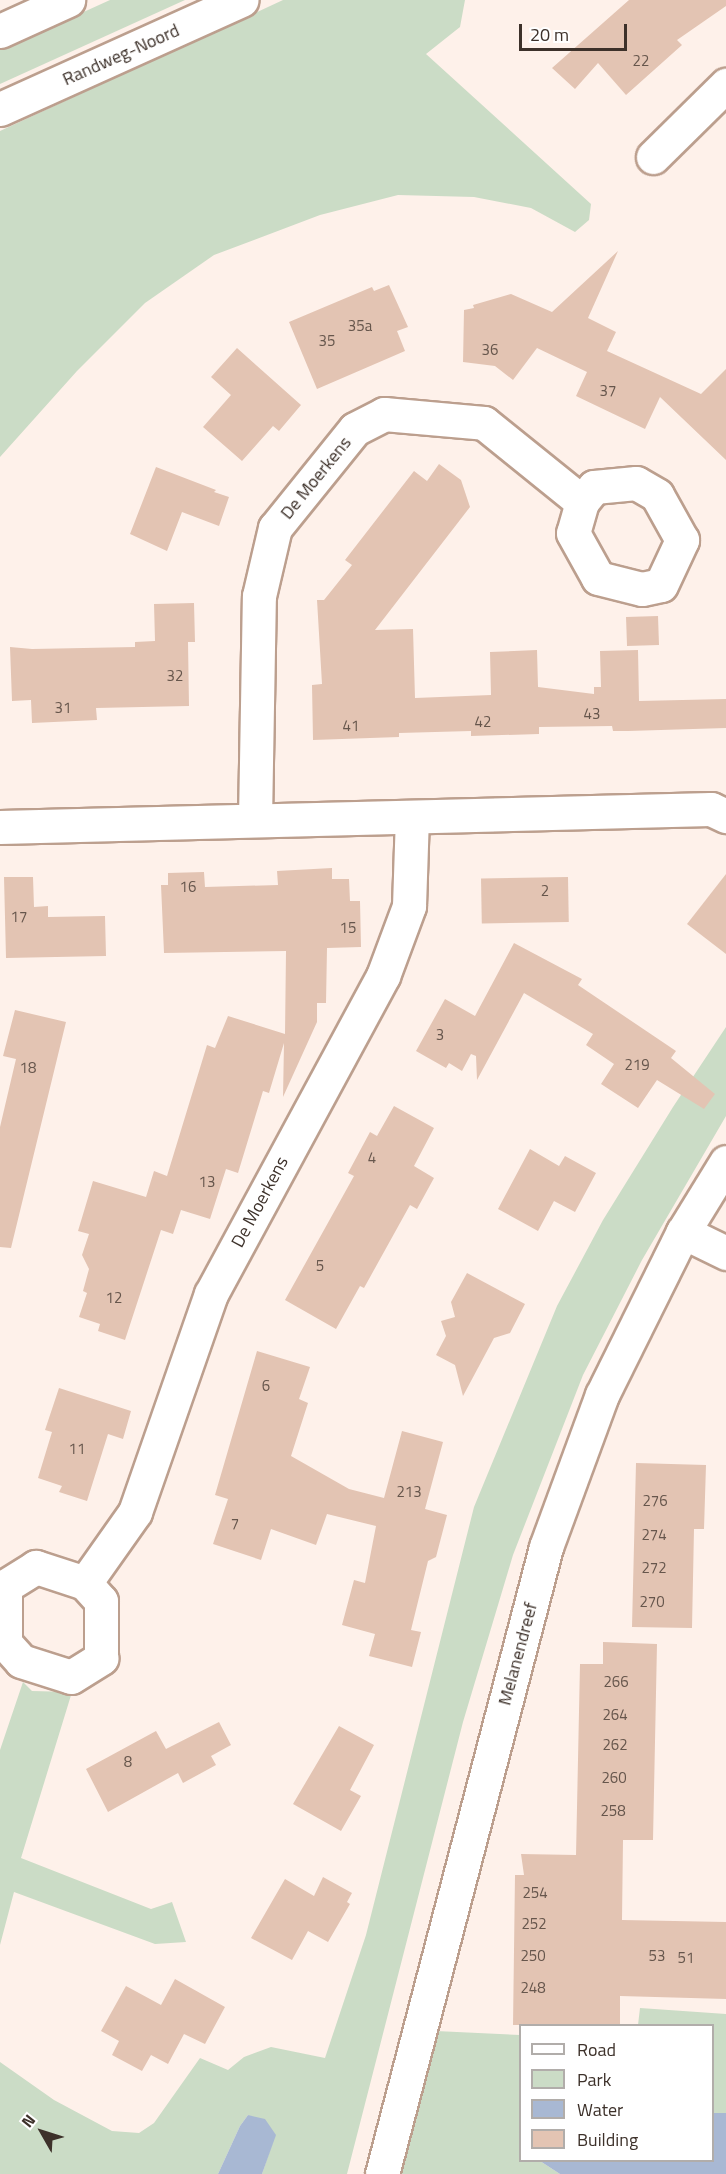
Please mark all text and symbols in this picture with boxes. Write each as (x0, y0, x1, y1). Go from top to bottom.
scale bar (522, 12, 630, 50)
street label: Randweg-Noord (59, 20, 183, 90)
text: 20 m (530, 21, 569, 48)
house number: 22 (633, 52, 649, 70)
house number: 35a (348, 317, 372, 335)
house number: 35 (319, 332, 335, 350)
house number: 36 (482, 341, 498, 359)
house number: 37 (600, 382, 616, 400)
street label: De Moerkens (276, 432, 356, 524)
house number: 32 (167, 667, 183, 685)
house number: 31 (55, 699, 71, 717)
house number: 43 (584, 705, 600, 723)
house number: 42 (475, 713, 491, 731)
house number: 41 (343, 717, 359, 735)
house number: 16 (180, 878, 196, 896)
house number: 2 (541, 882, 549, 900)
house number: 17 (11, 908, 27, 926)
house number: 15 (340, 919, 356, 937)
house number: 3 (436, 1026, 444, 1044)
house number: 219 (624, 1056, 650, 1074)
house number: 18 (20, 1059, 36, 1077)
house number: 4 (368, 1149, 376, 1167)
street label: De Moerkens (227, 1153, 293, 1251)
house number: 13 (199, 1173, 215, 1191)
house number: 5 (316, 1257, 324, 1275)
house number: 12 (106, 1289, 122, 1307)
house number: 6 (262, 1377, 270, 1395)
house number: 11 (69, 1440, 85, 1458)
house number: 213 (396, 1483, 422, 1501)
house number: 276 (642, 1492, 668, 1510)
house number: 7 (231, 1515, 239, 1533)
house number: 274 (641, 1526, 667, 1544)
house number: 272 (641, 1559, 667, 1577)
house number: 270 (639, 1593, 665, 1611)
street label: Melanendreef (494, 1600, 542, 1708)
house number: 266 (603, 1673, 629, 1691)
house number: 264 (602, 1706, 628, 1724)
house number: 262 (602, 1736, 628, 1754)
house number: 8 (124, 1753, 132, 1771)
house number: 260 (601, 1769, 627, 1787)
house number: 258 (600, 1802, 626, 1820)
house number: 254 (522, 1884, 548, 1902)
house number: 252 (521, 1915, 547, 1933)
house number: 250 (520, 1947, 546, 1965)
house number: 53 (649, 1947, 665, 1965)
house number: 51 (678, 1949, 694, 1967)
house number: 248 (520, 1979, 546, 1997)
legend (519, 2024, 714, 2162)
text: Road (577, 2036, 616, 2063)
text: Park (577, 2066, 611, 2093)
text: Water (577, 2096, 623, 2123)
north arrow (12, 2102, 72, 2162)
text: N (15, 2109, 41, 2133)
text: Building (577, 2126, 638, 2153)

